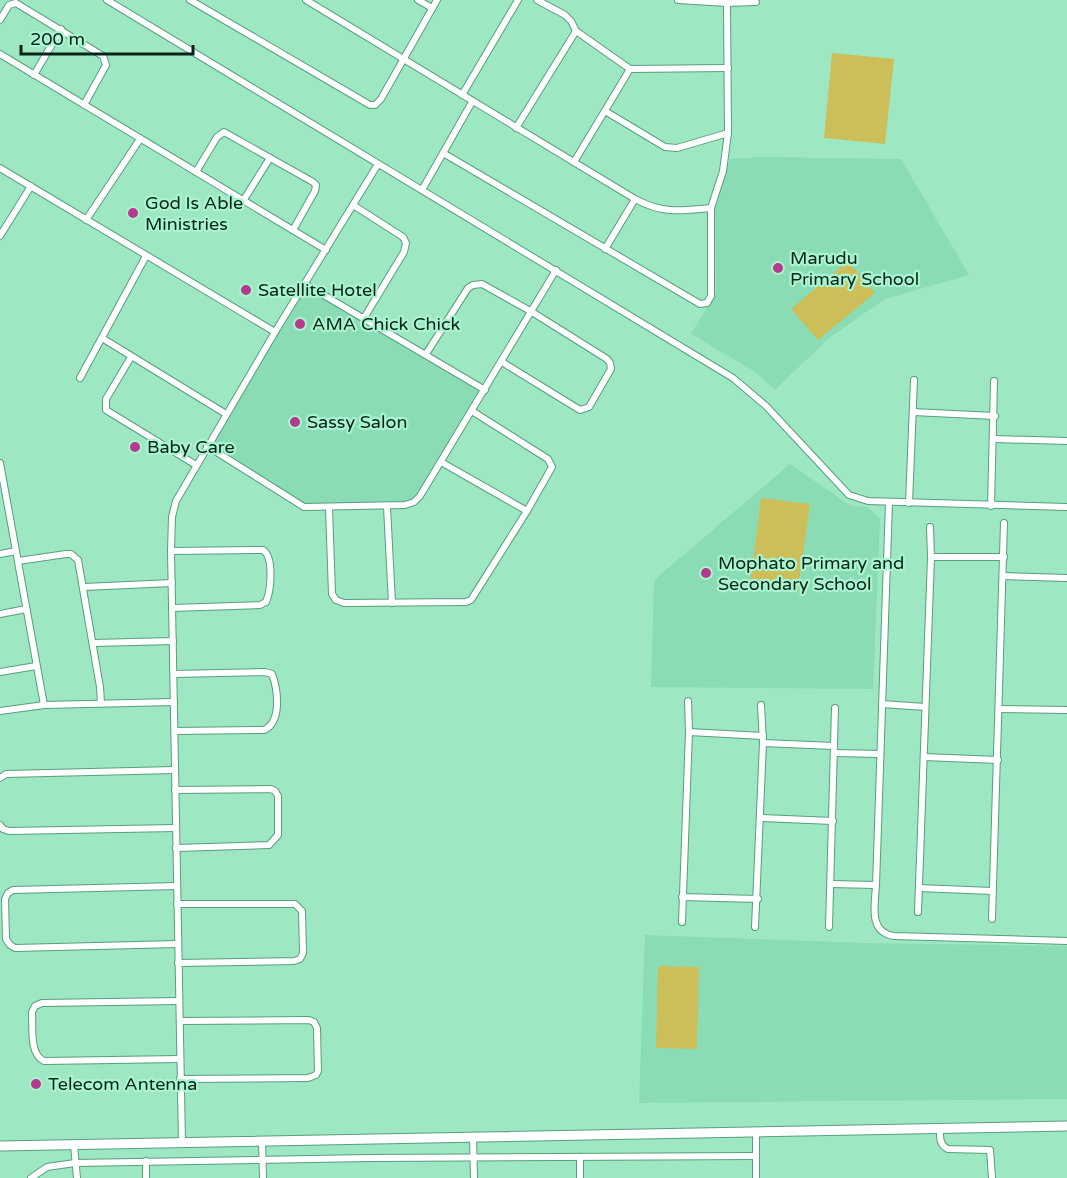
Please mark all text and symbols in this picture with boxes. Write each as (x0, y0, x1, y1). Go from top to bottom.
scale bar (21, 18, 194, 56)
text: 200 m (30, 28, 85, 50)
place label: God Is Able Ministries (145, 192, 243, 235)
marker: God Is Able Ministries (126, 206, 140, 220)
place label: Marudu Primary School (790, 247, 919, 290)
marker: Marudu Primary School (771, 261, 785, 275)
place label: Satellite Hotel (258, 279, 377, 301)
marker: Satellite Hotel (239, 283, 253, 297)
place label: AMA Chick Chick (312, 313, 461, 335)
marker: AMA Chick Chick (293, 317, 307, 331)
place label: Sassy Salon (307, 411, 407, 433)
marker: Sassy Salon (288, 415, 302, 429)
place label: Baby Care (147, 436, 235, 458)
marker: Baby Care (128, 440, 142, 454)
place label: Mophato Primary and Secondary School (718, 552, 904, 595)
marker: Mophato Primary and Secondary School (699, 566, 713, 580)
place label: Telecom Antenna (48, 1073, 197, 1095)
marker: Telecom Antenna (29, 1077, 43, 1091)

